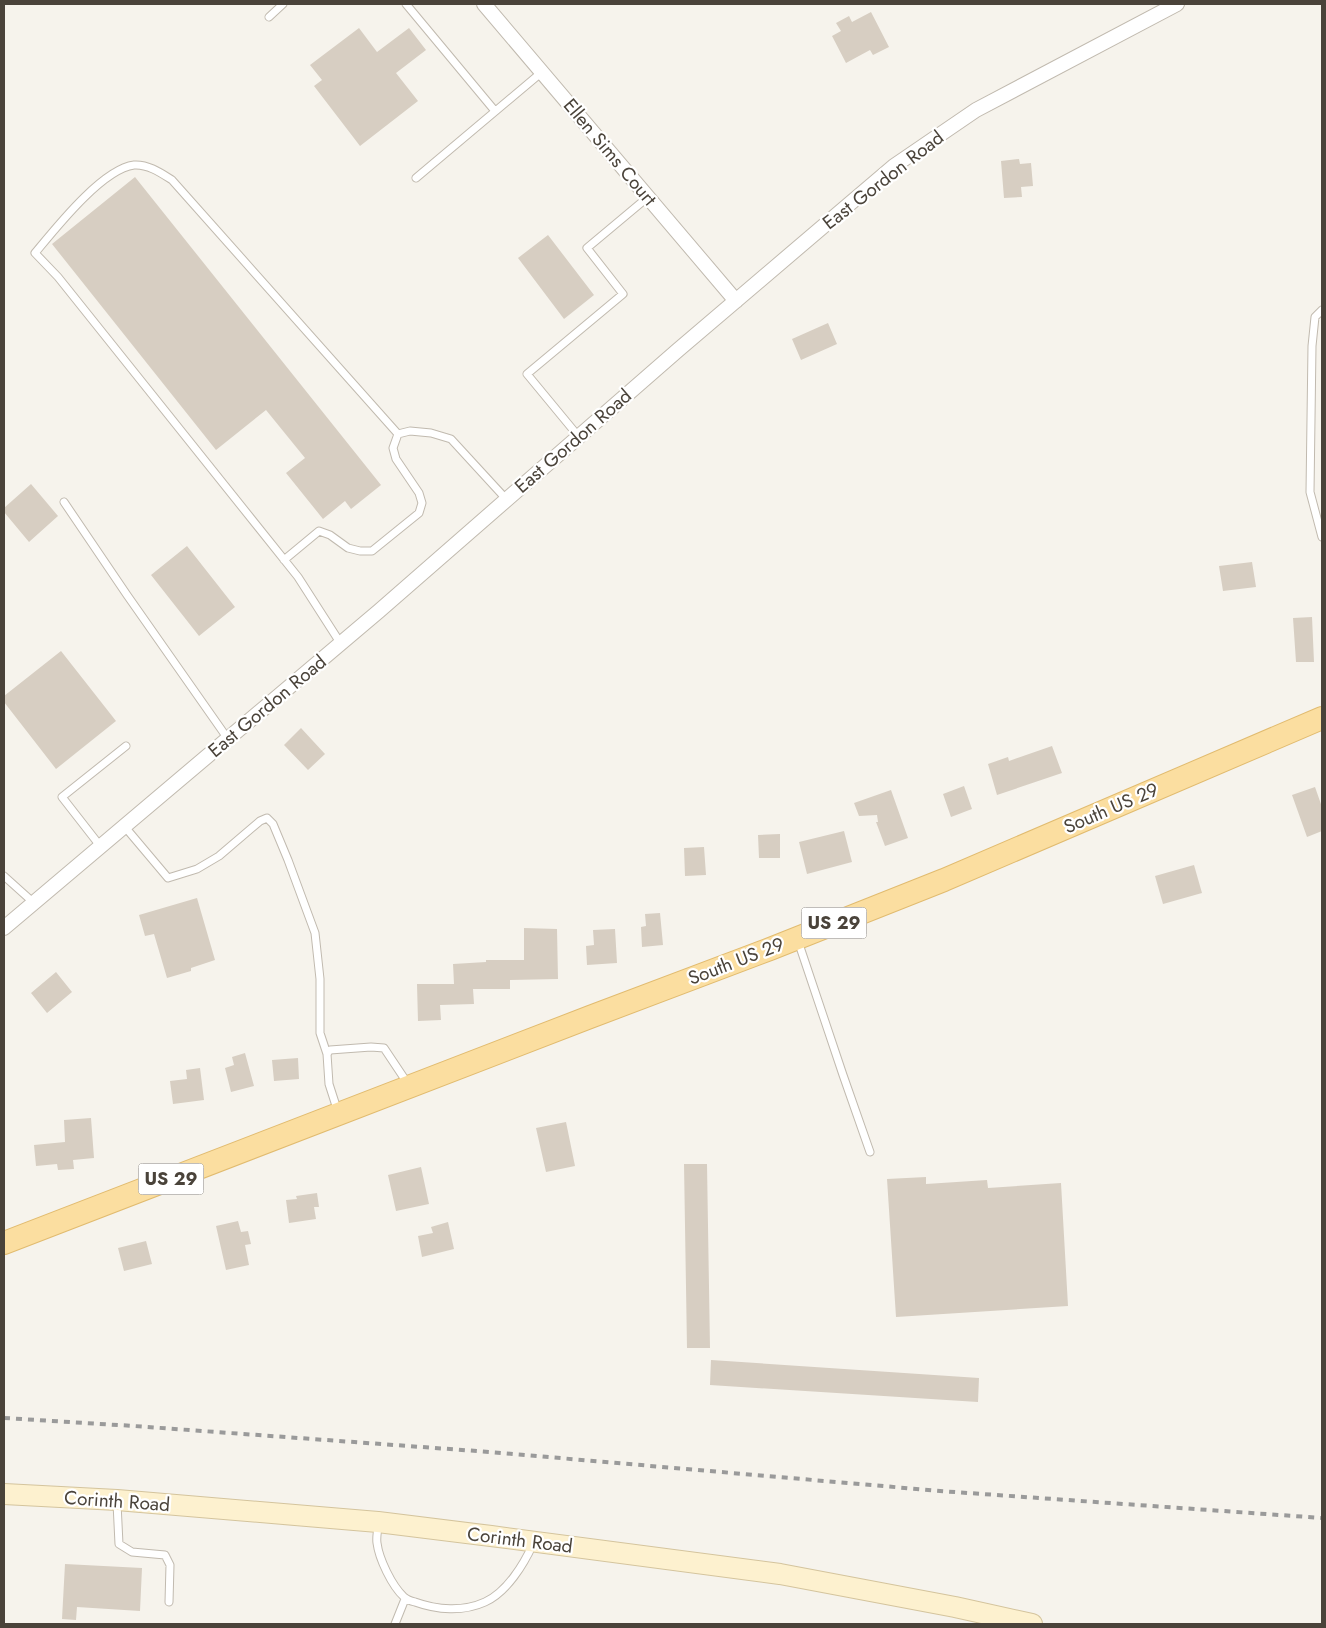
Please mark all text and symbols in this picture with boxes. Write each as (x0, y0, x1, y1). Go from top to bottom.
street label: Ellen Sims Court (557, 93, 663, 212)
street label: East Gordon Road (817, 124, 949, 236)
street label: East Gordon Road (509, 383, 637, 499)
street label: East Gordon Road (202, 648, 332, 764)
street label: South US 29 (1059, 776, 1163, 840)
road number: US 29 (802, 908, 866, 938)
street label: South US 29 (684, 930, 788, 992)
road number: US 29 (138, 1164, 204, 1194)
street label: Corinth Road (63, 1484, 171, 1518)
street label: Corinth Road (466, 1520, 574, 1560)

